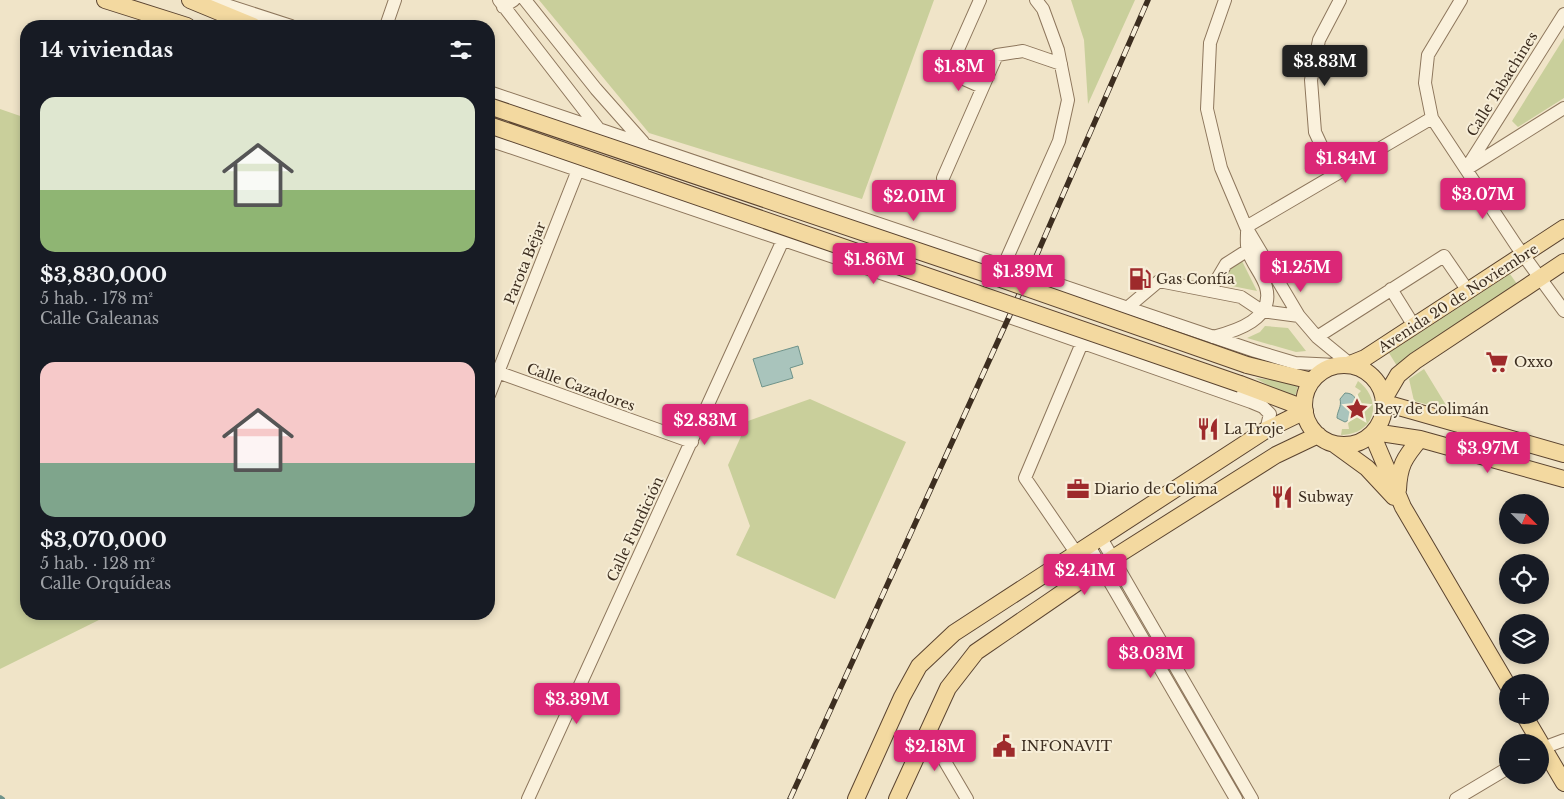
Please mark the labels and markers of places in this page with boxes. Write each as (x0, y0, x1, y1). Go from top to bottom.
pin: $3.83M (1284, 44, 1366, 87)
pin: $1.8M (924, 49, 994, 92)
pin: $1.84M (1305, 142, 1387, 184)
pin: $3.07M (1442, 178, 1524, 220)
pin: $2.01M (873, 180, 955, 222)
pin: $1.86M (833, 242, 915, 285)
pin: $1.25M (1260, 250, 1342, 293)
pin: $1.39M (982, 254, 1064, 297)
fuel station icon: Gas Confía (1127, 266, 1153, 292)
place label: Gas Confía (1156, 270, 1235, 288)
supermarket icon: Oxxo (1484, 349, 1510, 375)
place label: Oxxo (1514, 353, 1553, 371)
place icon: Rey de Colimán (1344, 396, 1370, 422)
place label: Rey de Colimán (1374, 400, 1489, 418)
pin: $2.83M (664, 404, 746, 446)
restaurant icon: La Troje (1195, 416, 1221, 442)
place label: La Troje (1224, 420, 1284, 438)
pin: $3.97M (1447, 432, 1529, 474)
office icon: Diario de Colima (1065, 476, 1091, 502)
place label: Diario de Colima (1094, 480, 1218, 498)
restaurant icon: Subway (1269, 484, 1295, 510)
place label: Subway (1298, 488, 1354, 506)
pin: $2.41M (1044, 554, 1126, 596)
pin: $3.03M (1110, 636, 1192, 679)
pin: $3.39M (536, 682, 618, 725)
pin: $2.18M (894, 730, 976, 772)
public building icon: INFONAVIT (991, 733, 1017, 759)
place label: INFONAVIT (1021, 737, 1112, 755)

